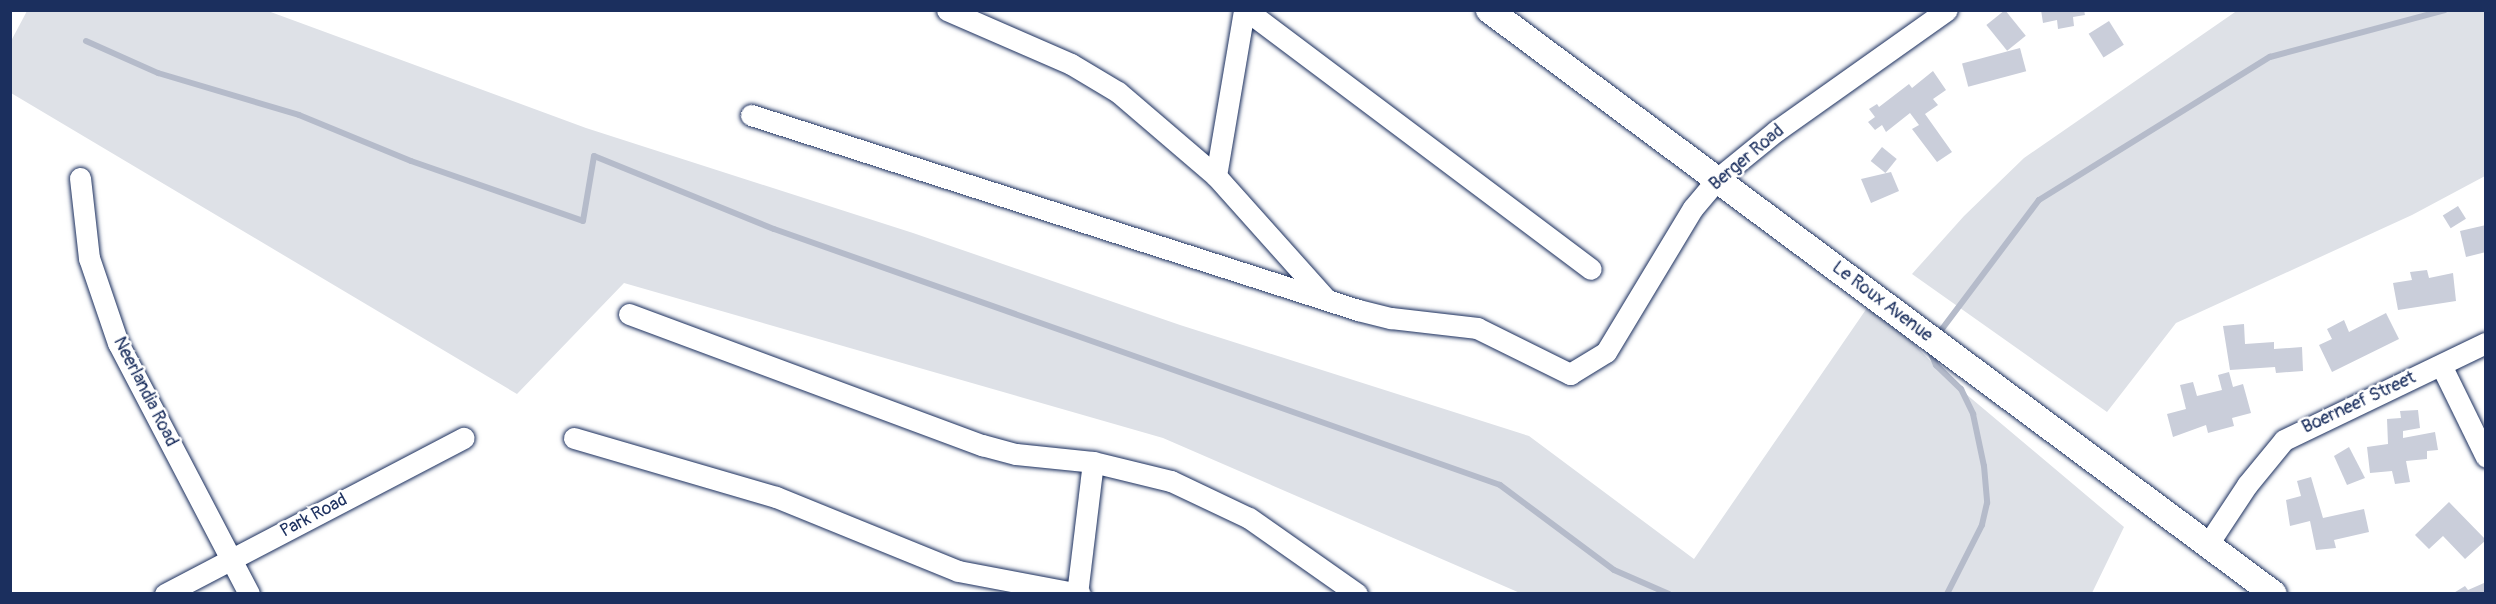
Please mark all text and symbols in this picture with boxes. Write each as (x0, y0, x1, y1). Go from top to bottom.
street label: Berger Road (1705, 120, 1789, 196)
street label: Le Roux Avenue (1827, 257, 1937, 347)
street label: Neerlandia Road (108, 334, 182, 450)
street label: Boerneef Street (2299, 367, 2419, 439)
street label: Park Road (277, 489, 351, 543)

